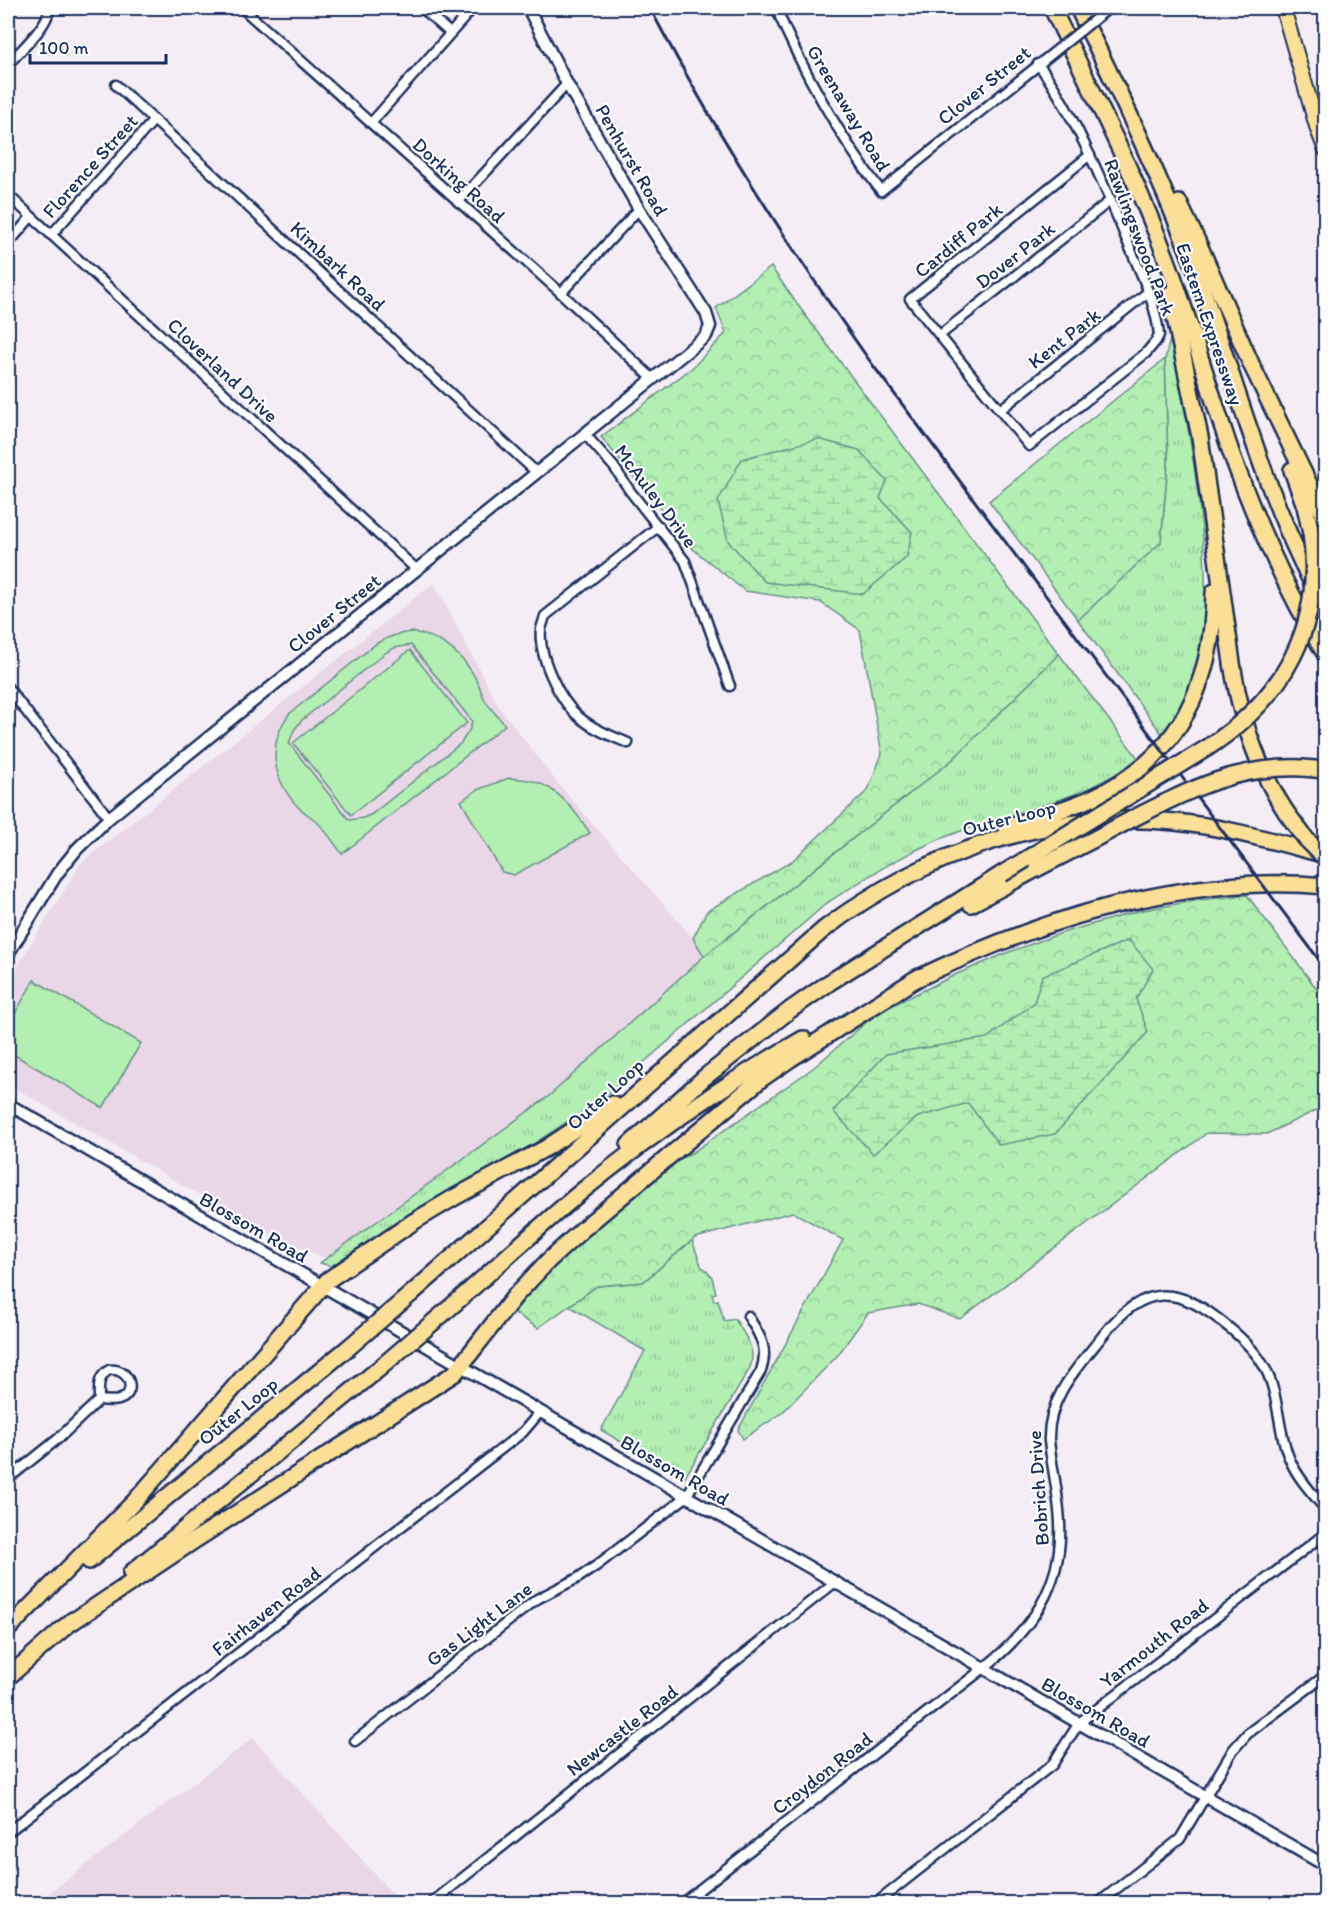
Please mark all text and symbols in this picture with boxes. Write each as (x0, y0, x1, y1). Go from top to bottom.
scale bar (30, 27, 166, 65)
text: 100 m (39, 37, 89, 59)
street label: Clover Street (933, 40, 1035, 130)
street label: Greenaway Road (802, 41, 896, 176)
street label: Penhurst Road (590, 100, 674, 220)
street label: Florence Street (37, 109, 143, 223)
street label: Dorking Road (408, 132, 510, 228)
street label: Rawlingswood Park (1099, 155, 1181, 319)
street label: Cardiff Park (909, 197, 1007, 283)
street label: Kimbark Road (286, 216, 391, 316)
street label: Dover Park (970, 216, 1060, 294)
street label: Eastern Expressway (1171, 240, 1249, 409)
street label: Kent Park (1023, 302, 1105, 374)
street label: Cloverland Drive (163, 313, 283, 427)
street label: McAuley Drive (609, 440, 703, 552)
street label: Clover Street (283, 568, 385, 658)
street label: Outer Loop (960, 795, 1058, 841)
street label: Outer Loop (561, 1053, 649, 1135)
street label: Blossom Road (195, 1186, 313, 1268)
street label: Outer Loop (193, 1372, 283, 1450)
street label: Blossom Road (616, 1429, 734, 1511)
street label: Bobrich Drive (1022, 1430, 1054, 1546)
street label: Fairhaven Road (207, 1561, 325, 1661)
street label: Gas Light Lane (421, 1576, 537, 1672)
street label: Yarmouth Road (1095, 1593, 1213, 1693)
street label: Blossom Road (1037, 1671, 1155, 1753)
street label: Newcastle Road (561, 1679, 683, 1781)
street label: Croydon Road (767, 1726, 877, 1820)

